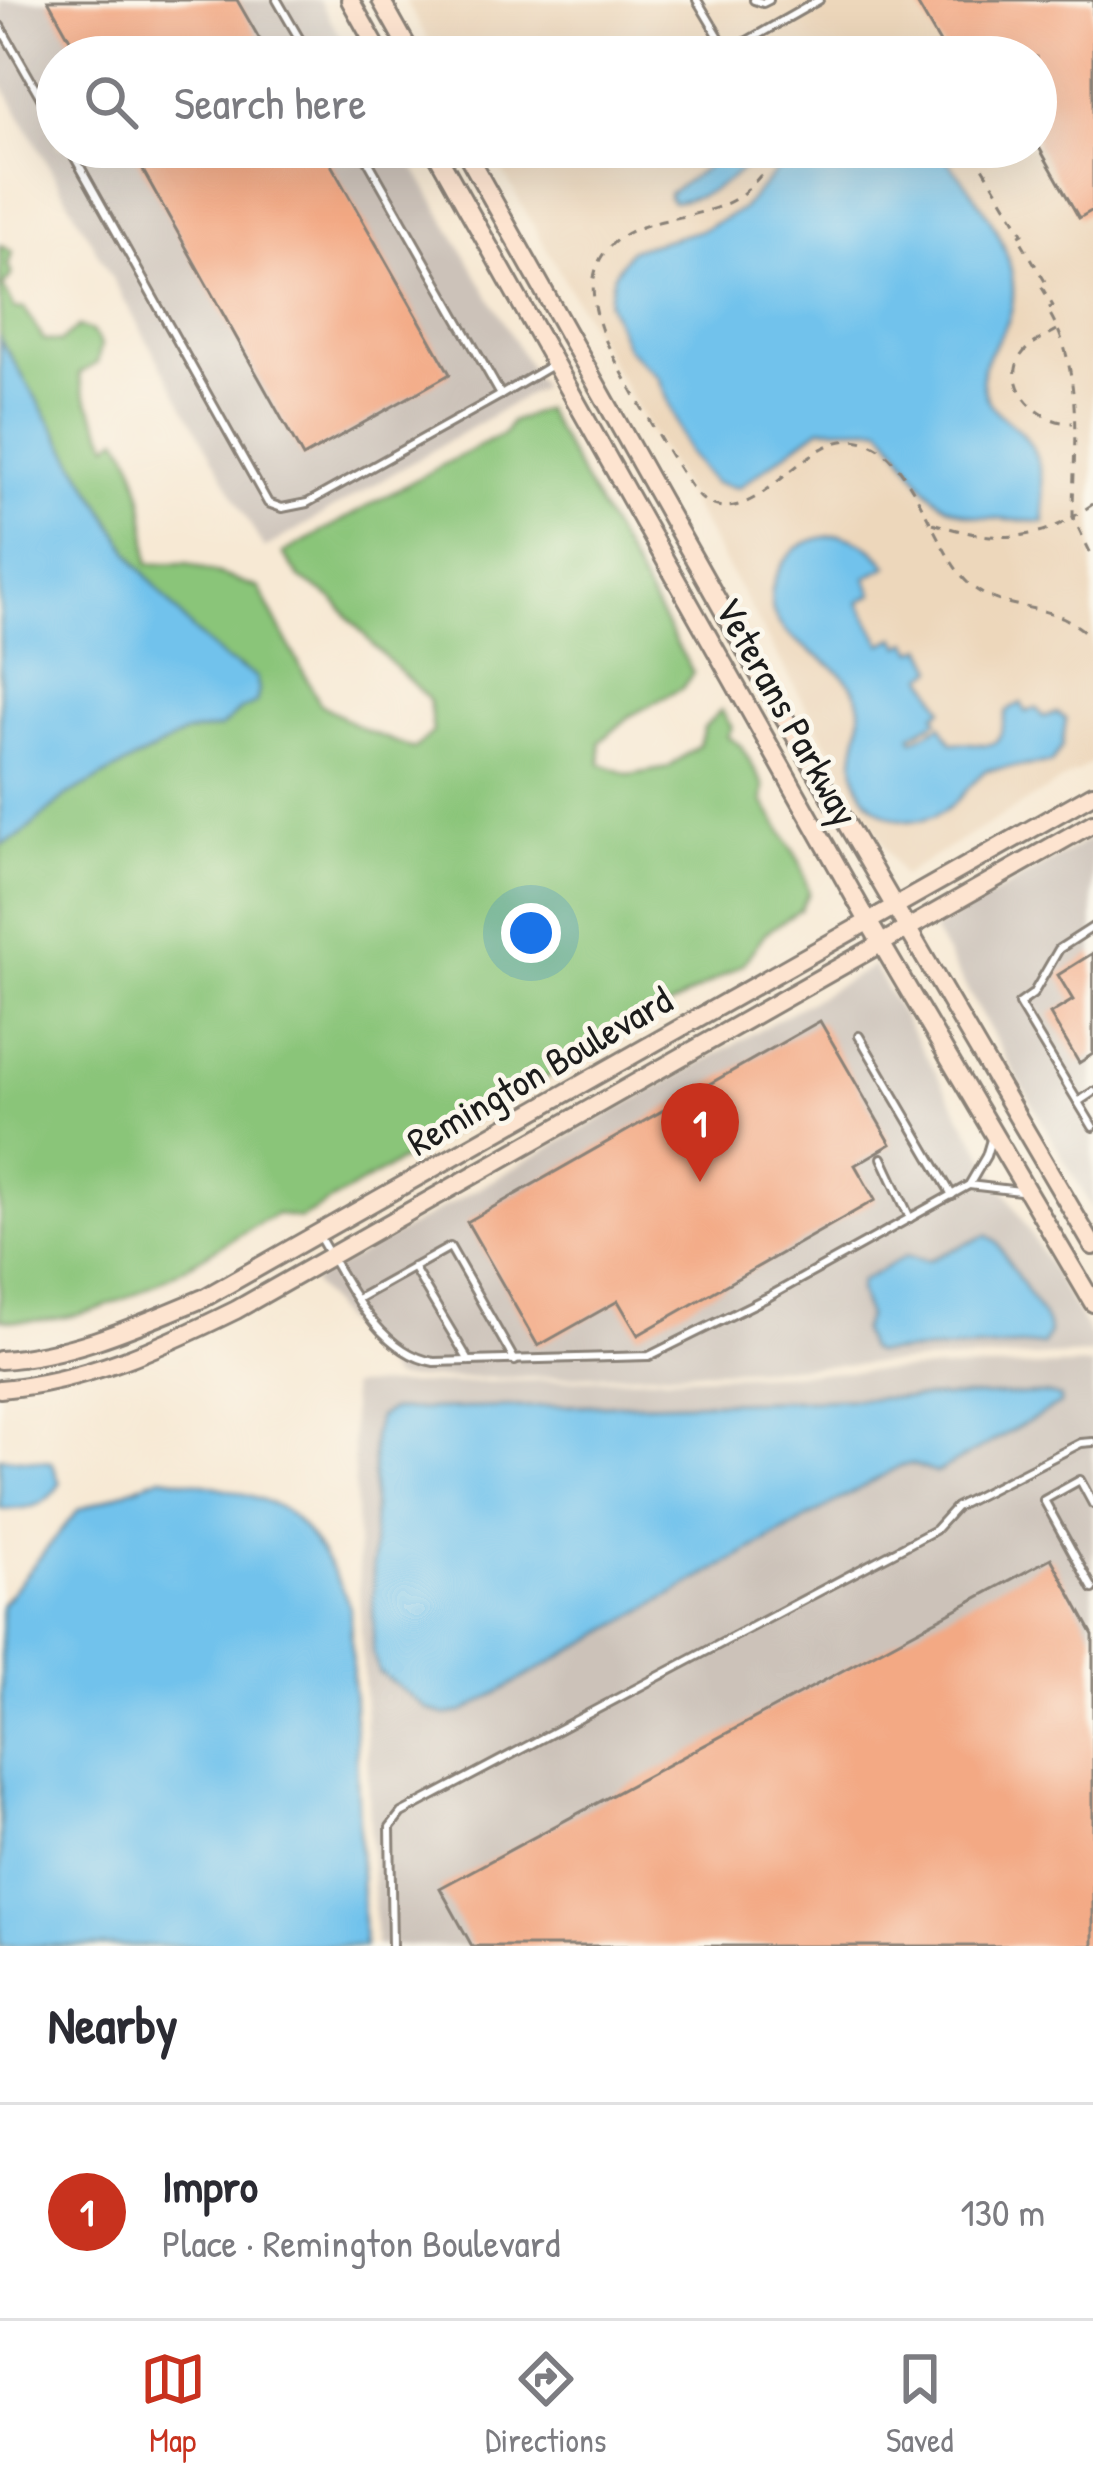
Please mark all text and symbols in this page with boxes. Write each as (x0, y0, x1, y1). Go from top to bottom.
search box (36, 36, 1057, 168)
icon: search (78, 69, 144, 135)
text: Search here (174, 72, 366, 133)
street label: Veterans Parkway (703, 587, 873, 835)
your location (501, 903, 561, 963)
street label: Remington Boulevard (397, 973, 681, 1167)
pin: 1 (661, 1083, 739, 1182)
text: Nearby (48, 1990, 178, 2059)
text: Impro (162, 2155, 258, 2216)
text: 1 (80, 2185, 94, 2238)
text: 130 m (960, 2185, 1045, 2238)
text: Place · Remington Boulevard (162, 2216, 560, 2269)
tab: Map (140, 2346, 206, 2462)
tab: Directions (485, 2346, 607, 2462)
tab: Saved (886, 2346, 953, 2462)

